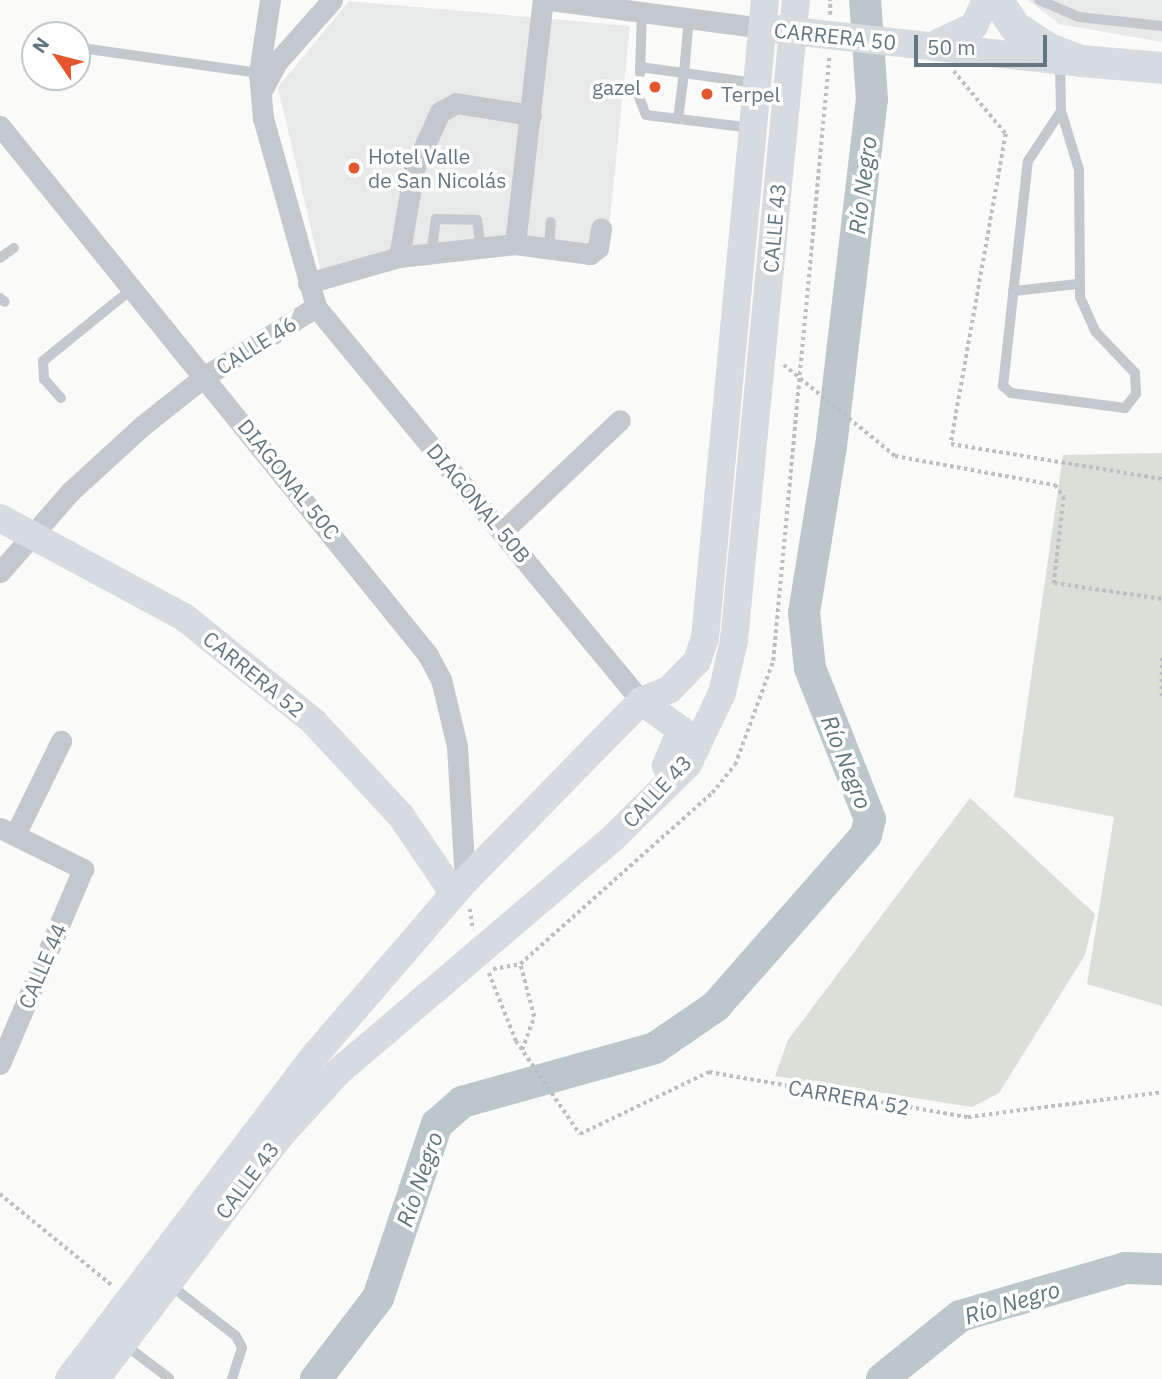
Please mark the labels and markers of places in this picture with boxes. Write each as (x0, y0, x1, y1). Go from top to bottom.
place label: gazel (592, 74, 641, 100)
marker: gazel (647, 79, 663, 95)
place label: Terpel (721, 81, 780, 107)
marker: Terpel (699, 86, 715, 102)
place label: Hotel Valle de San Nicolás (368, 143, 506, 193)
marker: Hotel Valle de San Nicolás (346, 160, 362, 176)

